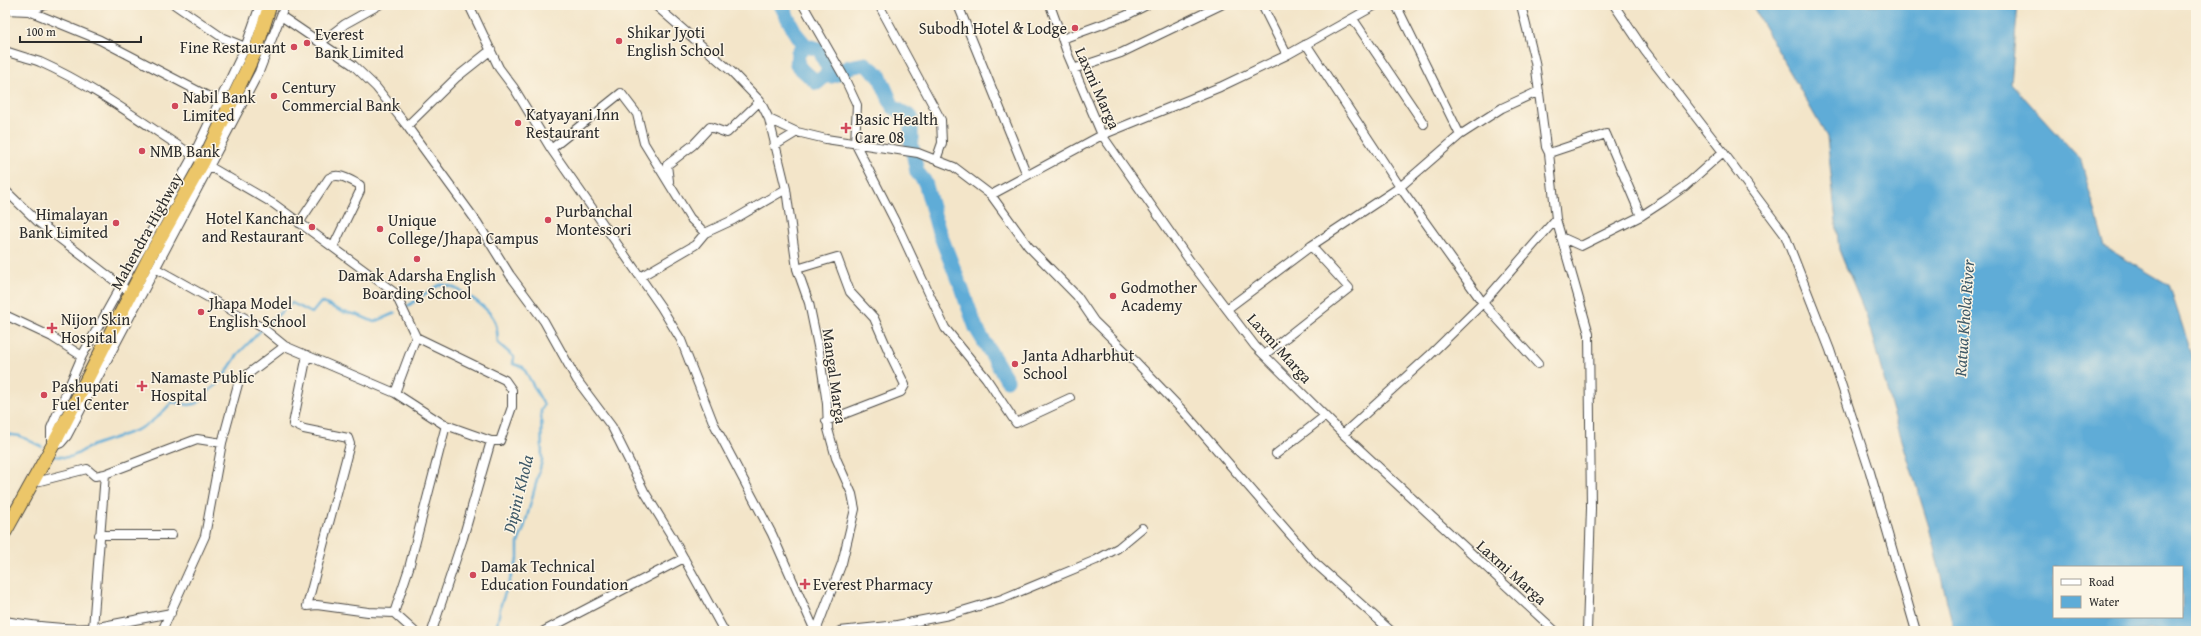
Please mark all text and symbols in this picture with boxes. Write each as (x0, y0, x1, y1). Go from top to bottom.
place label: Subodh Hotel & Lodge (919, 16, 1067, 40)
scale bar (20, 18, 141, 44)
place label: Shikar Jyoti English School (627, 20, 725, 62)
place label: Everest Bank Limited (315, 22, 404, 64)
text: 100 m (26, 23, 56, 40)
marker: Subodh Hotel & Lodge (1070, 23, 1080, 33)
place label: Fine Restaurant (180, 35, 286, 59)
marker: Shikar Jyoti English School (614, 36, 624, 46)
marker: Everest Bank Limited (302, 38, 312, 48)
marker: Fine Restaurant (289, 42, 299, 52)
street label: Laxmi Marga (1069, 43, 1127, 133)
place label: Century Commercial Bank (282, 75, 401, 117)
place label: Nabil Bank Limited (183, 85, 256, 127)
marker: Century Commercial Bank (269, 91, 279, 101)
marker: Nabil Bank Limited (170, 101, 180, 111)
place label: Katyayani Inn Restaurant (526, 102, 619, 144)
place label: Basic Health Care 08 (855, 107, 938, 149)
marker: Katyayani Inn Restaurant (513, 118, 523, 128)
marker: Basic Health Care 08 (840, 122, 852, 134)
place label: NMB Bank (150, 139, 221, 163)
marker: NMB Bank (137, 146, 147, 156)
street label: Mahendra Highway (104, 168, 188, 294)
place label: Purbanchal Montessori (556, 199, 633, 241)
place label: Himalayan Bank Limited (19, 202, 108, 244)
place label: Hotel Kanchan and Restaurant (202, 206, 304, 248)
place label: Unique College/Jhapa Campus (388, 208, 539, 250)
marker: Purbanchal Montessori (543, 215, 553, 225)
marker: Himalayan Bank Limited (111, 218, 121, 228)
marker: Hotel Kanchan and Restaurant (307, 222, 317, 232)
marker: Unique College/Jhapa Campus (375, 224, 385, 234)
marker: Damak Adarsha English Boarding School (412, 254, 422, 264)
water label: Ratua Khola River (1947, 258, 1980, 378)
place label: Damak Adarsha English Boarding School (338, 263, 496, 305)
place label: Godmother Academy (1121, 275, 1198, 317)
place label: Jhapa Model English School (207, 291, 307, 333)
marker: Godmother Academy (1108, 291, 1118, 301)
place label: Nijon Skin Hospital (61, 307, 130, 349)
marker: Jhapa Model English School (196, 307, 206, 317)
street label: Laxmi Marga (1242, 307, 1318, 389)
marker: Nijon Skin Hospital (46, 322, 58, 334)
street label: Mangal Marga (816, 327, 854, 426)
place label: Janta Adharbhut School (1021, 343, 1135, 385)
marker: Janta Adharbhut School (1010, 359, 1020, 369)
place label: Namaste Public Hospital (151, 365, 254, 407)
place label: Pashupati Fuel Center (52, 374, 129, 416)
marker: Namaste Public Hospital (136, 380, 148, 392)
marker: Pashupati Fuel Center (39, 390, 49, 400)
water label: Dipini Khola (495, 452, 539, 537)
street label: Laxmi Marga (1471, 534, 1553, 610)
place label: Damak Technical Education Foundation (481, 554, 628, 596)
legend (2053, 566, 2183, 618)
marker: Damak Technical Education Foundation (468, 570, 478, 580)
place label: Everest Pharmacy (813, 572, 933, 596)
text: Road (2089, 573, 2115, 590)
marker: Everest Pharmacy (800, 579, 810, 589)
text: Water (2089, 593, 2119, 610)

